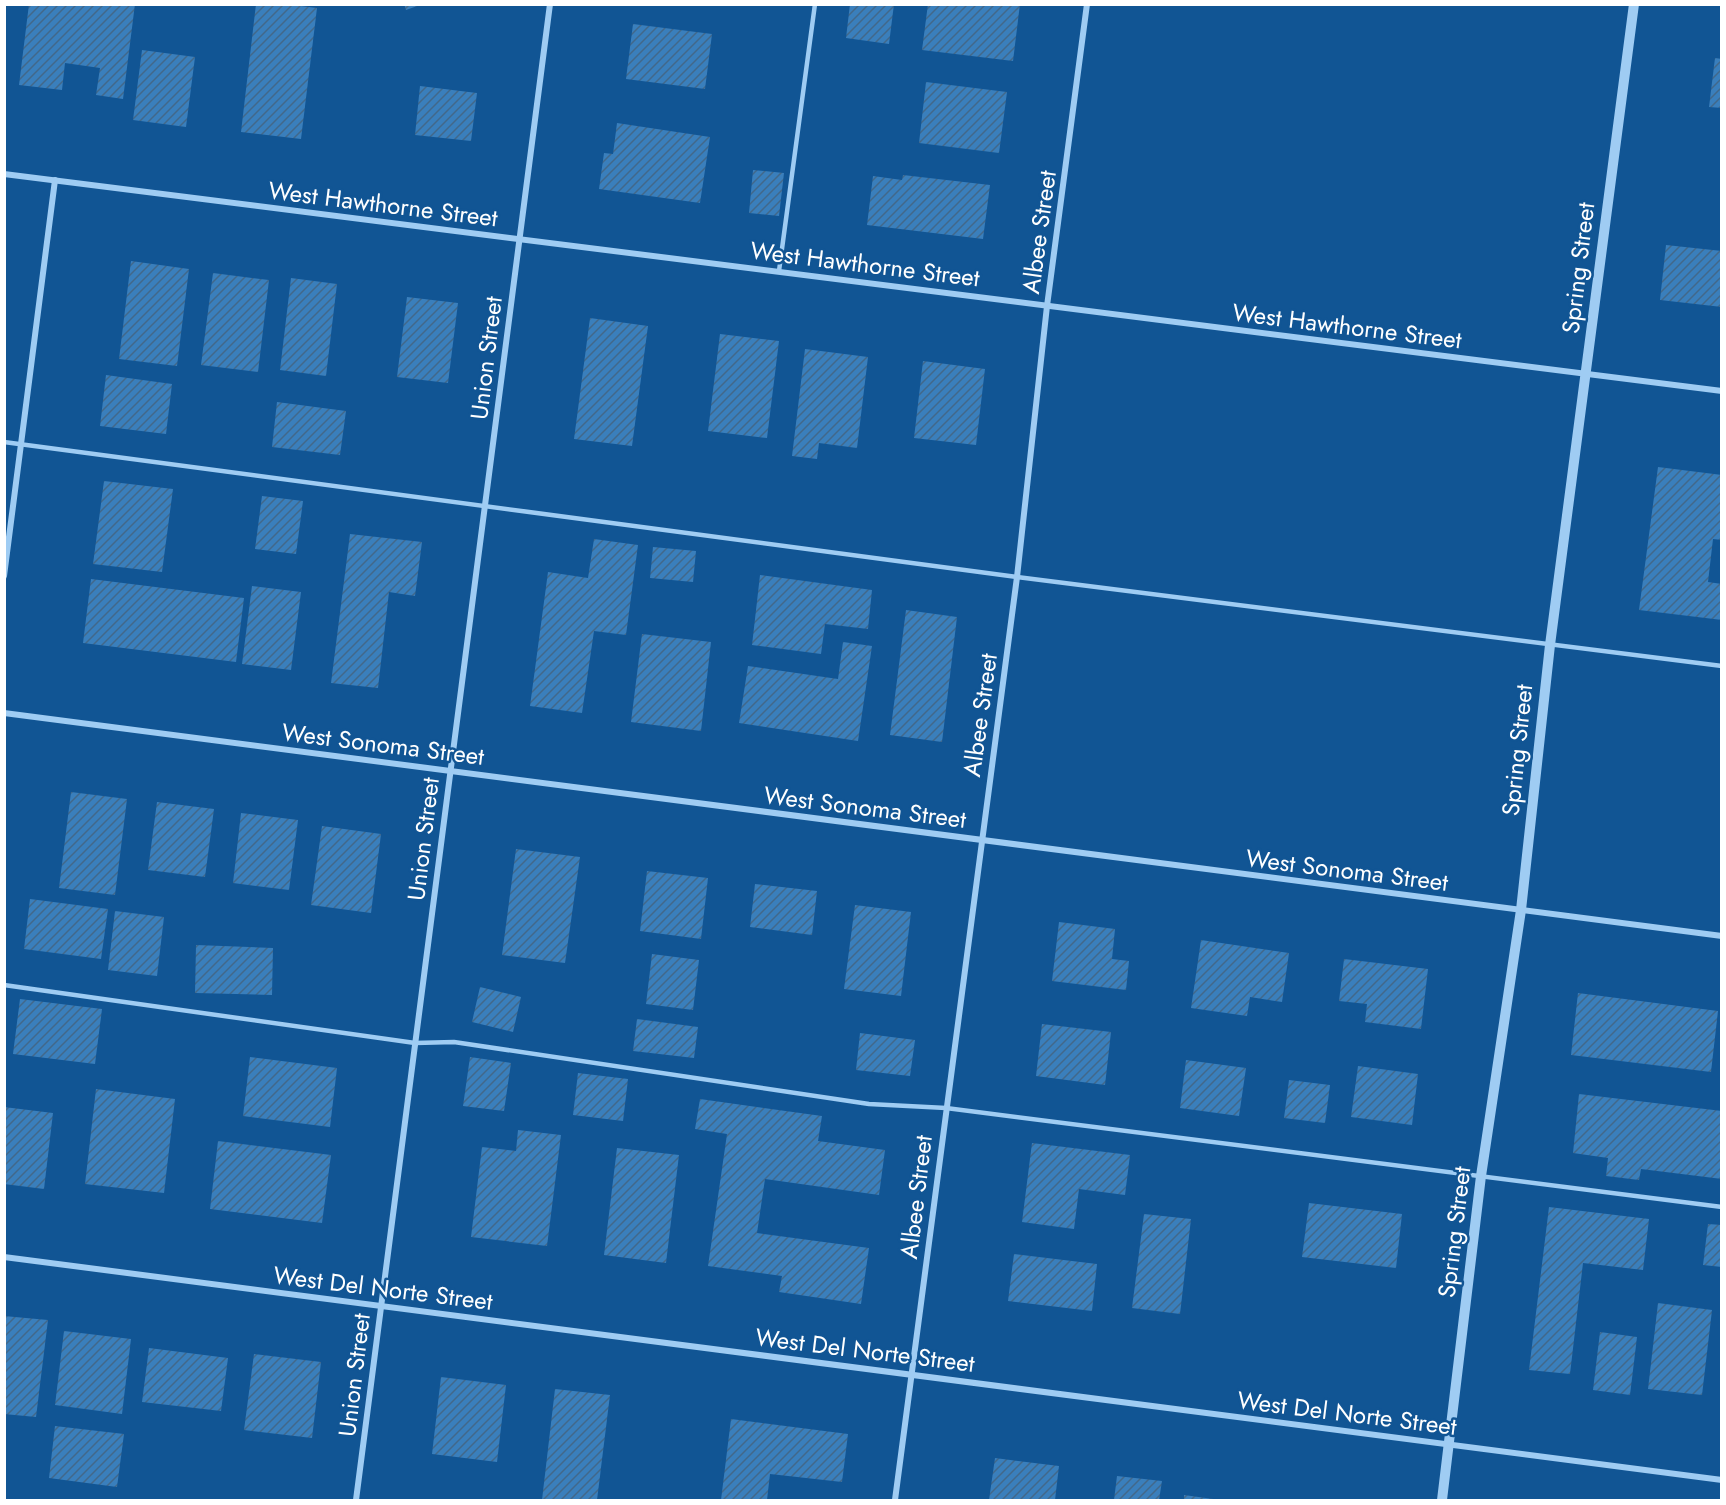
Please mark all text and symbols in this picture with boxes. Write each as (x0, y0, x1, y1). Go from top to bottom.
street label: Albee Street (1013, 168, 1065, 296)
street label: West Hawthorne Street (266, 173, 500, 235)
street label: Spring Street (1553, 200, 1603, 336)
street label: West Hawthorne Street (748, 233, 982, 295)
street label: Union Street (461, 294, 511, 422)
street label: West Hawthorne Street (1230, 295, 1464, 357)
street label: Albee Street (954, 651, 1006, 779)
street label: Spring Street (1493, 682, 1541, 817)
street label: West Sonoma Street (280, 714, 486, 774)
street label: Union Street (398, 775, 448, 903)
street label: West Sonoma Street (762, 777, 968, 837)
street label: West Sonoma Street (1244, 840, 1450, 900)
street label: Albee Street (891, 1133, 941, 1261)
street label: Spring Street (1429, 1164, 1479, 1300)
street label: West Del Norte Street (271, 1257, 495, 1319)
street label: Union Street (329, 1311, 379, 1439)
street label: West Del Norte Street (753, 1319, 977, 1381)
street label: West Del Norte Street (1235, 1382, 1459, 1444)

